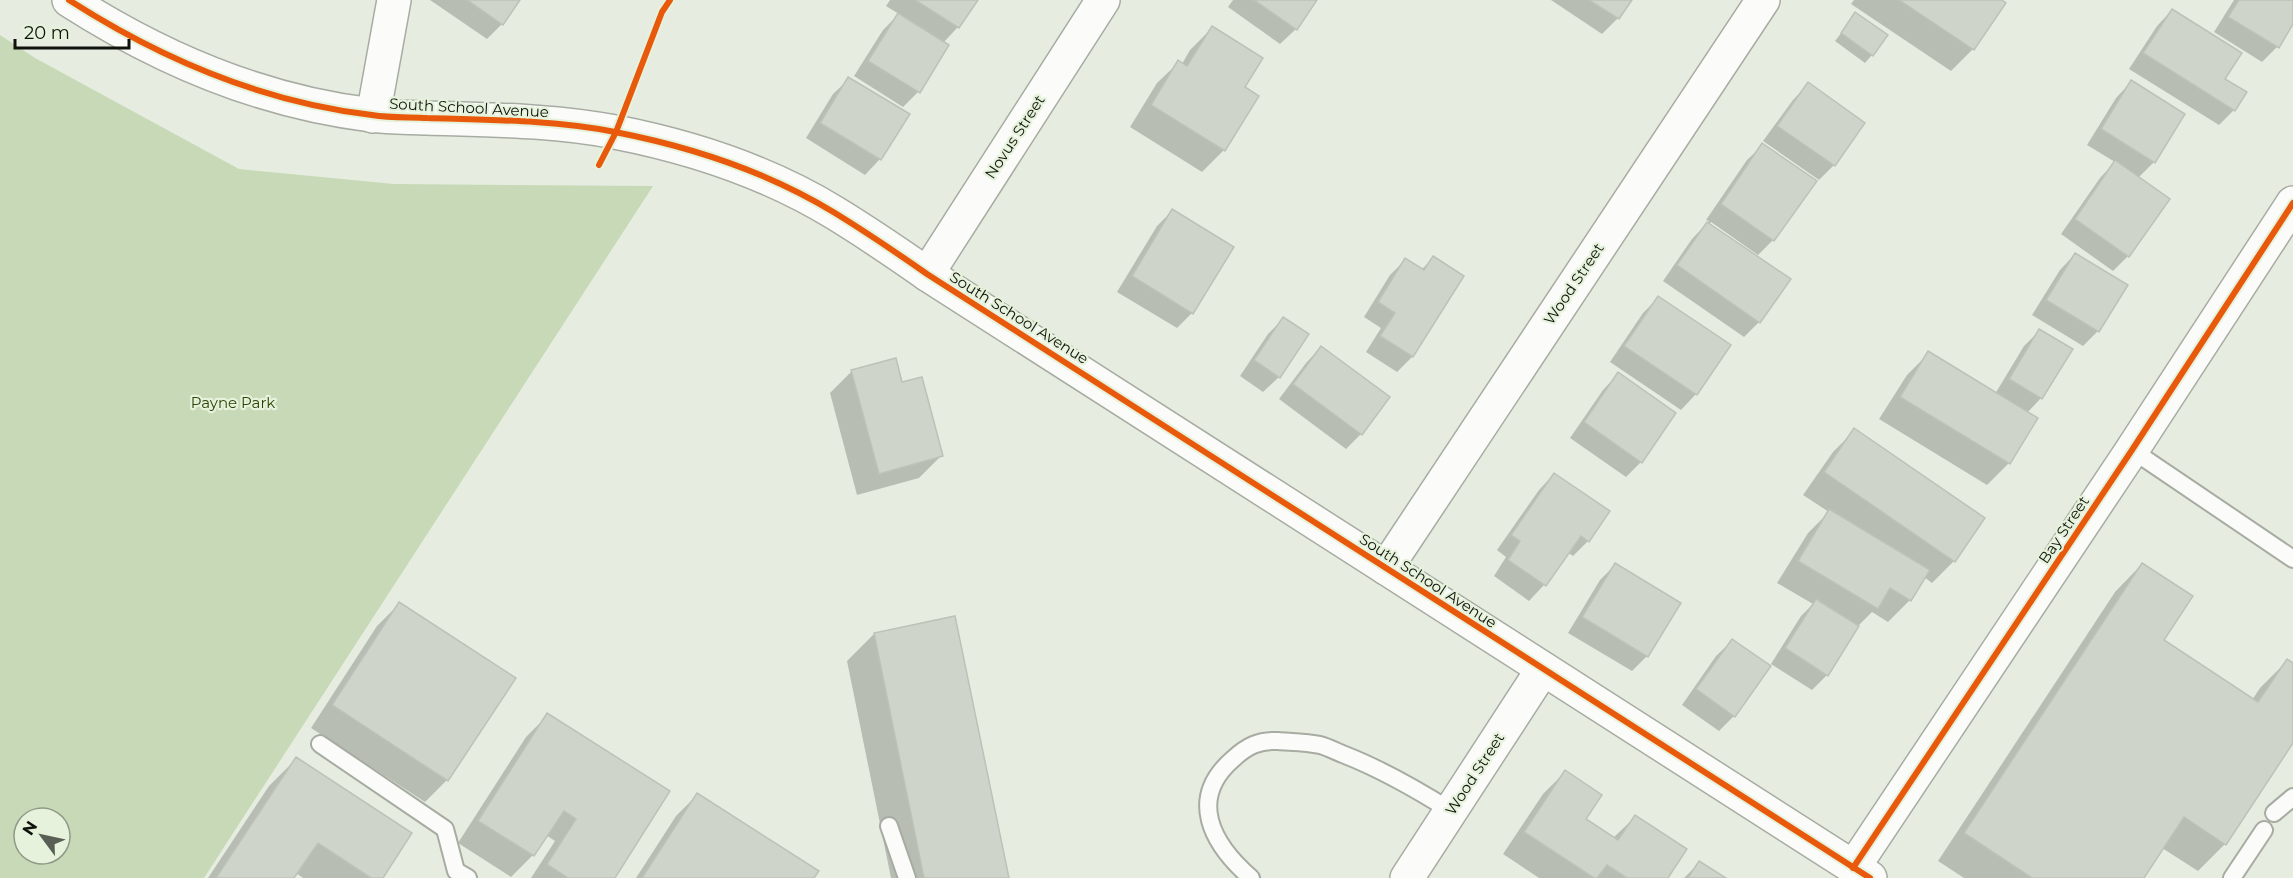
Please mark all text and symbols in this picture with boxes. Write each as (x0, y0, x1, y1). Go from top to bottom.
scale bar (15, 12, 129, 50)
text: 20 m (24, 22, 70, 44)
street label: Novus Street (980, 91, 1049, 182)
street label: South School Avenue (389, 94, 549, 121)
street label: Wood Street (1539, 239, 1608, 328)
street label: South School Avenue (946, 267, 1092, 368)
park label: Payne Park (191, 393, 275, 412)
street label: Bay Street (2034, 492, 2093, 567)
street label: South School Avenue (1356, 529, 1501, 632)
street label: Wood Street (1441, 729, 1508, 818)
north arrow (12, 806, 72, 866)
text: N (18, 818, 41, 839)

